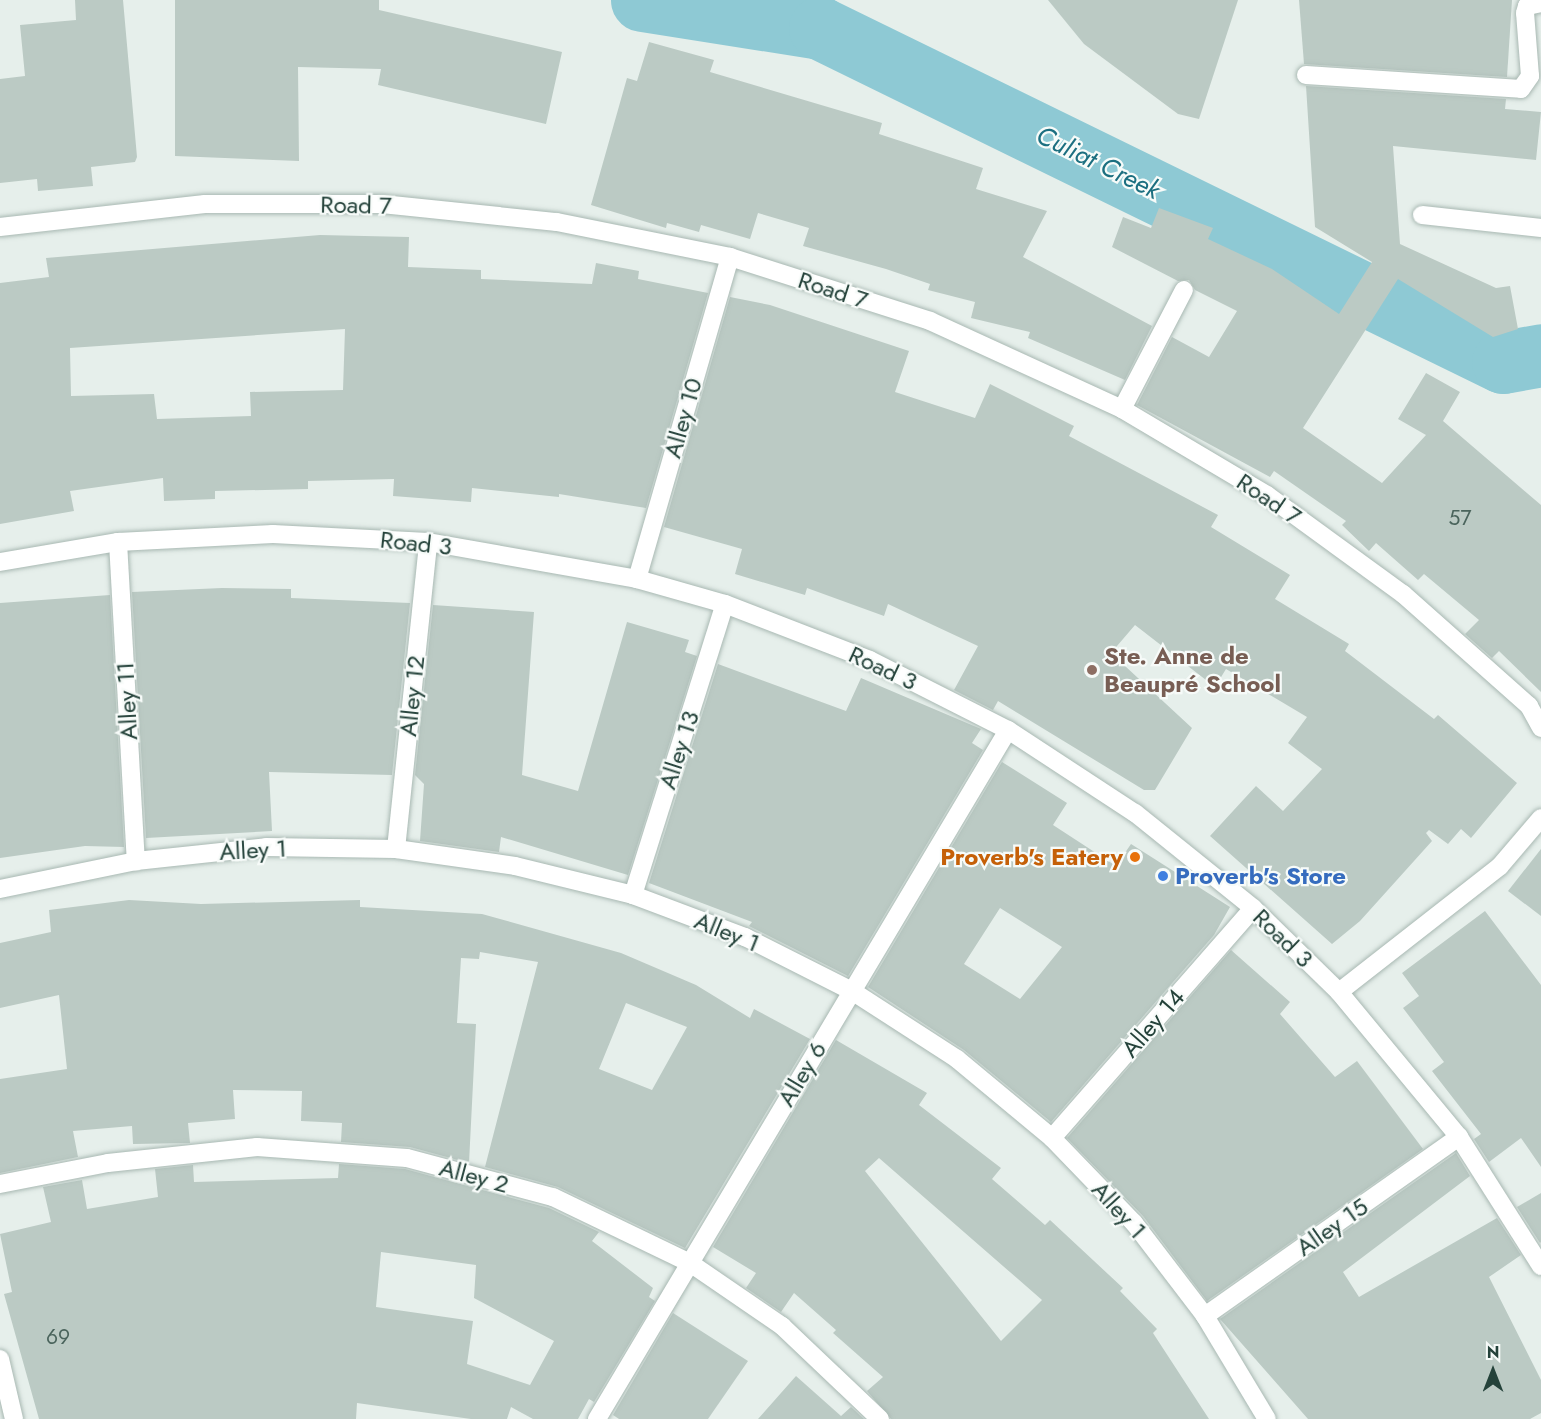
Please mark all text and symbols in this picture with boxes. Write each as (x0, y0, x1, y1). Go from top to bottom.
water label: Culiat Creek (1031, 120, 1165, 206)
street label: Road 7 (320, 190, 392, 220)
street label: Road 7 (795, 265, 871, 315)
street label: Alley 10 (658, 375, 708, 461)
street label: Road 7 (1231, 467, 1307, 531)
house number: 57 (1449, 505, 1471, 531)
street label: Road 3 (379, 525, 453, 561)
street label: Road 3 (844, 640, 922, 696)
place label: Ste. Anne de Beaupré School (1104, 642, 1281, 698)
street label: Alley 12 (393, 654, 431, 738)
street label: Alley 11 (111, 661, 143, 741)
marker: Ste. Anne de Beaupré School (1085, 663, 1099, 677)
street label: Alley 13 (653, 707, 705, 793)
street label: Alley 1 (219, 834, 287, 866)
place label: Proverb's Eatery (940, 843, 1123, 871)
marker: Proverb's Eatery (1128, 850, 1142, 864)
place label: Proverb's Store (1175, 862, 1346, 890)
marker: Proverb's Store (1156, 869, 1170, 883)
street label: Road 3 (1247, 903, 1319, 973)
street label: Alley 1 (690, 906, 764, 958)
street label: Alley 14 (1115, 983, 1191, 1063)
street label: Alley 6 (772, 1036, 832, 1112)
street label: Alley 2 (436, 1153, 512, 1199)
street label: Alley 1 (1086, 1175, 1152, 1245)
street label: Alley 15 (1291, 1192, 1373, 1262)
house number: 69 (46, 1324, 70, 1350)
north arrow (1463, 1341, 1523, 1401)
text: N (1487, 1341, 1499, 1364)

